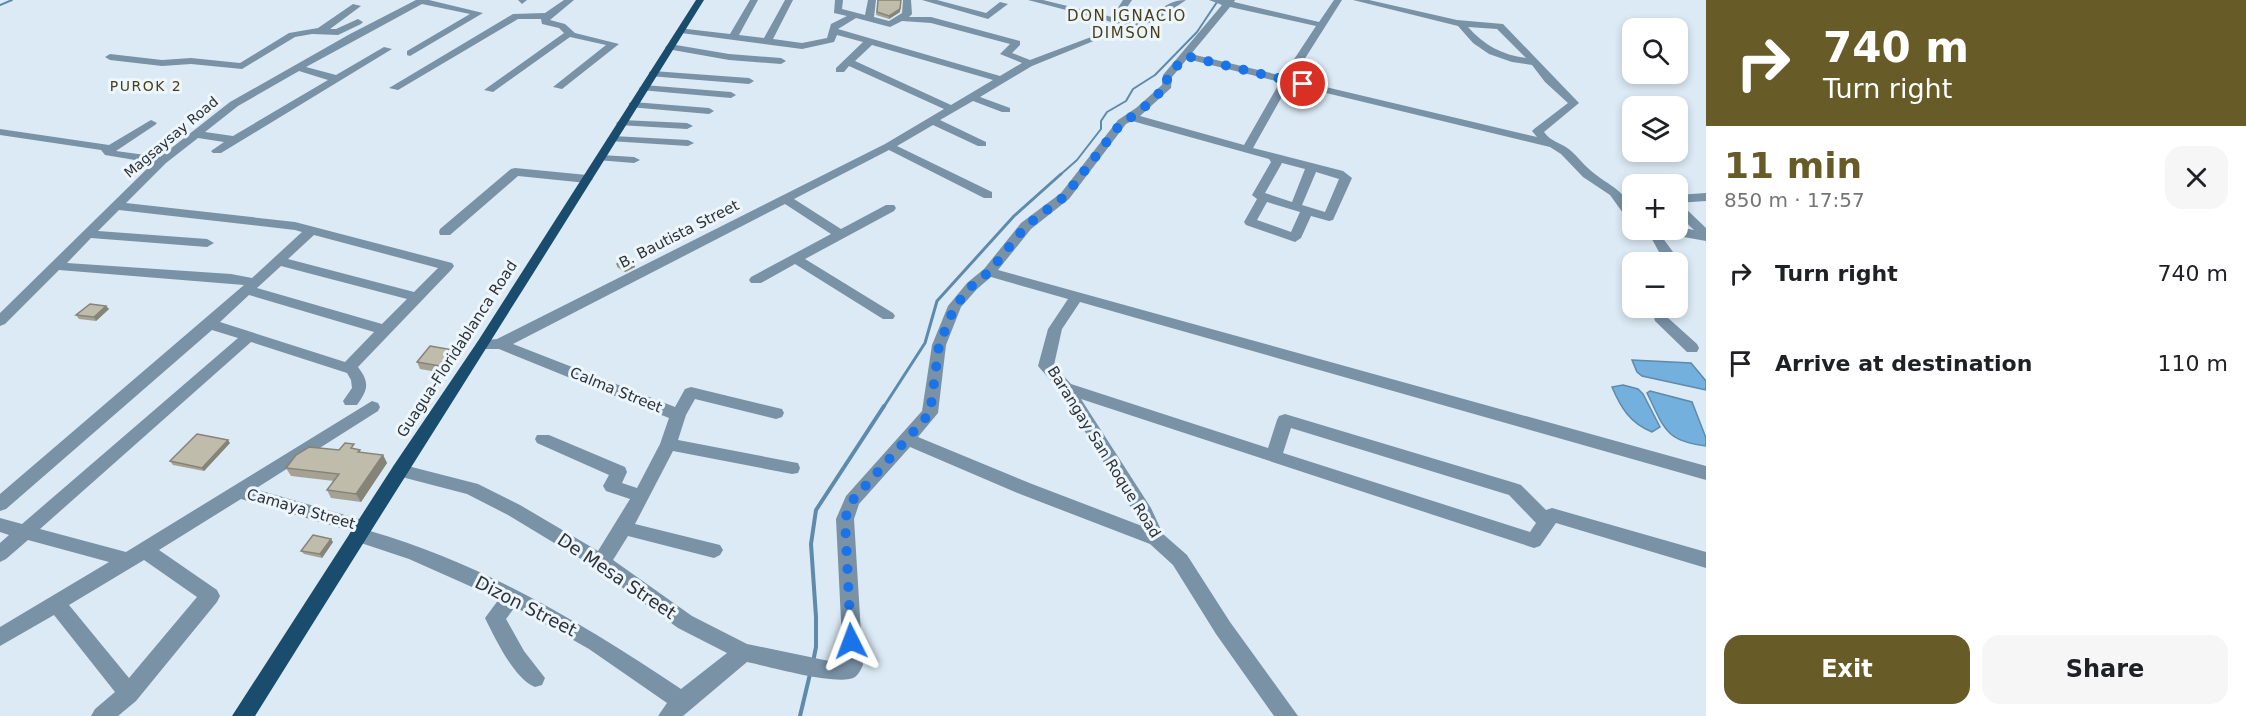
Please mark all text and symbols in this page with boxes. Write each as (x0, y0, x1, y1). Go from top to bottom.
district label: DON IGNACIO DIMSON (1067, 7, 1187, 42)
map controls (1622, 18, 1688, 318)
button: search (1622, 18, 1688, 84)
text: 740 m (1823, 23, 1969, 72)
icon: right (1724, 24, 1802, 102)
pin (1277, 58, 1328, 109)
icon: arrive (1286, 67, 1319, 100)
text: Turn right (1823, 73, 1952, 104)
district label: PUROK 2 (110, 78, 182, 94)
street label: Magsaysay Road (121, 93, 221, 181)
button: layers (1622, 96, 1688, 162)
text: 11 min (1724, 145, 1862, 186)
button: close (2165, 146, 2228, 209)
button: + (1622, 174, 1688, 240)
text: 850 m · 17:57 (1724, 188, 1865, 212)
street label: B. Bautista Street (616, 196, 742, 272)
button: − (1622, 252, 1688, 318)
street label: Guagua-Floridablanca Road (393, 257, 521, 441)
icon: right (1724, 257, 1757, 290)
text: Turn right (1775, 261, 1898, 286)
text: 740 m (2158, 261, 2228, 286)
icon: arrive (1724, 347, 1757, 380)
text: Arrive at destination (1775, 351, 2032, 376)
text: 110 m (2158, 351, 2228, 376)
street label: Calma Street (567, 363, 665, 417)
street label: Barangay San Roque Road (1044, 363, 1164, 541)
street label: Camaya Street (245, 485, 357, 533)
street label: De Mesa Street (554, 529, 680, 623)
street label: Dizon Street (472, 571, 580, 641)
position arrow (819, 609, 883, 673)
button: Exit (1724, 635, 1970, 704)
button: Share (1982, 635, 2228, 704)

